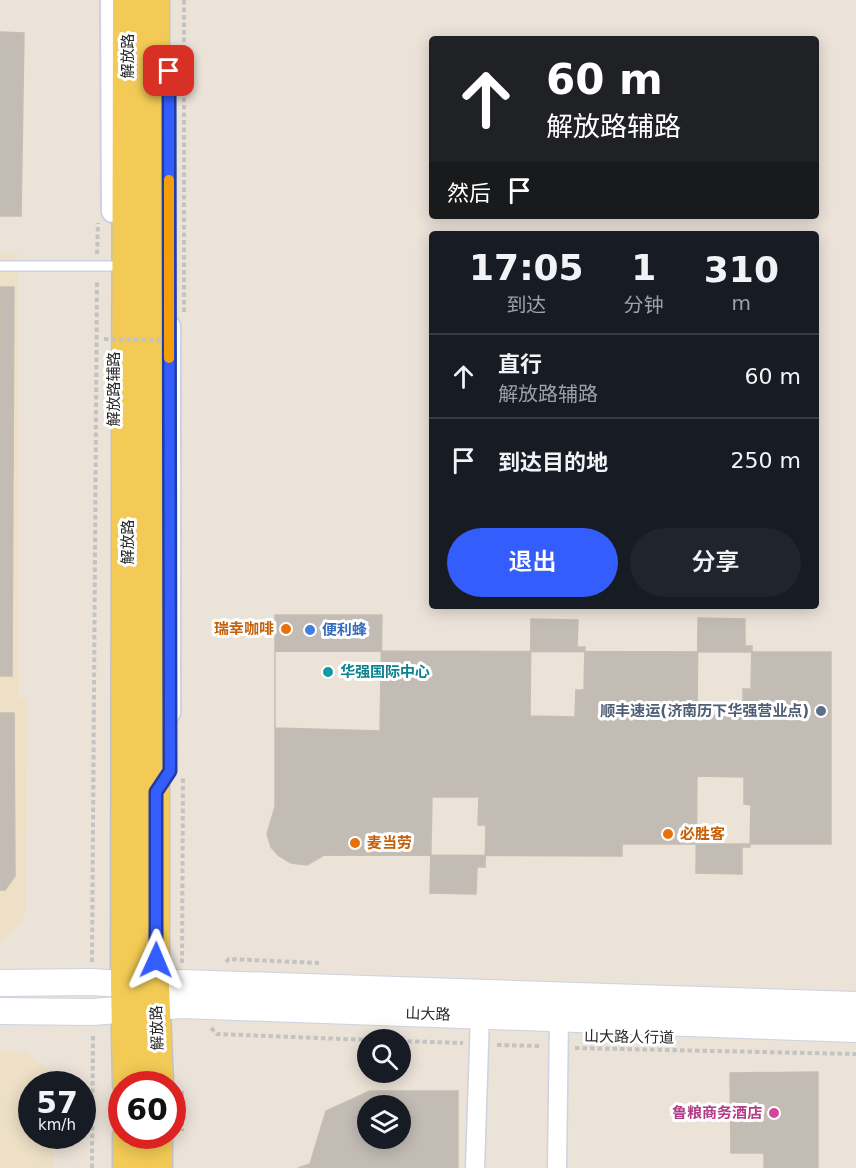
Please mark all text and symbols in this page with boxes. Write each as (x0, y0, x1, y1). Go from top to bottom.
street label: 解放路 (119, 33, 137, 79)
pin (143, 45, 194, 96)
icon: arrive (152, 54, 185, 87)
text: 60 m (546, 55, 663, 104)
icon: ahead (447, 60, 525, 138)
text: 解放路辅路 (546, 111, 681, 142)
icon: arrive (503, 174, 536, 207)
text: 然后 (447, 181, 491, 206)
text: 17:05 (469, 247, 584, 288)
text: 1 (631, 247, 656, 288)
text: 310 (704, 249, 779, 290)
text: m (732, 291, 751, 315)
text: 到达 (506, 293, 546, 317)
text: 分钟 (624, 293, 664, 317)
street label: 解放路辅路 (105, 351, 123, 427)
text: 直行 (498, 352, 542, 377)
icon: ahead (447, 360, 480, 393)
text: 60 m (745, 364, 801, 389)
text: 解放路辅路 (498, 382, 598, 406)
icon: arrive (447, 444, 480, 477)
text: 250 m (731, 448, 801, 473)
text: 到达目的地 (498, 450, 608, 475)
street label: 解放路 (119, 519, 137, 565)
button: 退出 (447, 528, 618, 597)
button: 分享 (630, 528, 801, 597)
place label: 瑞幸咖啡 (214, 620, 274, 638)
place label: 便利蜂 (322, 621, 367, 639)
marker: 瑞幸咖啡 (279, 622, 293, 636)
marker: 便利蜂 (303, 623, 317, 637)
place label: 华强国际中心 (340, 663, 430, 681)
marker: 华强国际中心 (321, 665, 335, 679)
place label: 顺丰速运(济南历下华强营业点) (600, 702, 809, 720)
marker: 顺丰速运(济南历下华强营业点) (814, 704, 828, 718)
place label: 必胜客 (680, 825, 725, 843)
marker: 必胜客 (661, 827, 675, 841)
place label: 麦当劳 (367, 834, 412, 852)
marker: 麦当劳 (348, 836, 362, 850)
position arrow (124, 928, 188, 992)
street label: 山大路 (405, 1004, 451, 1024)
street label: 解放路 (147, 1005, 167, 1051)
street label: 山大路人行道 (584, 1027, 674, 1047)
map controls (357, 1029, 411, 1149)
button: search (357, 1029, 411, 1083)
speed limit sign: 60 (108, 1071, 186, 1149)
text: 57 (36, 1085, 78, 1120)
button: layers (357, 1095, 411, 1149)
place label: 鲁粮商务酒店 (672, 1104, 762, 1122)
marker: 鲁粮商务酒店 (767, 1106, 781, 1120)
text: km/h (38, 1116, 76, 1134)

